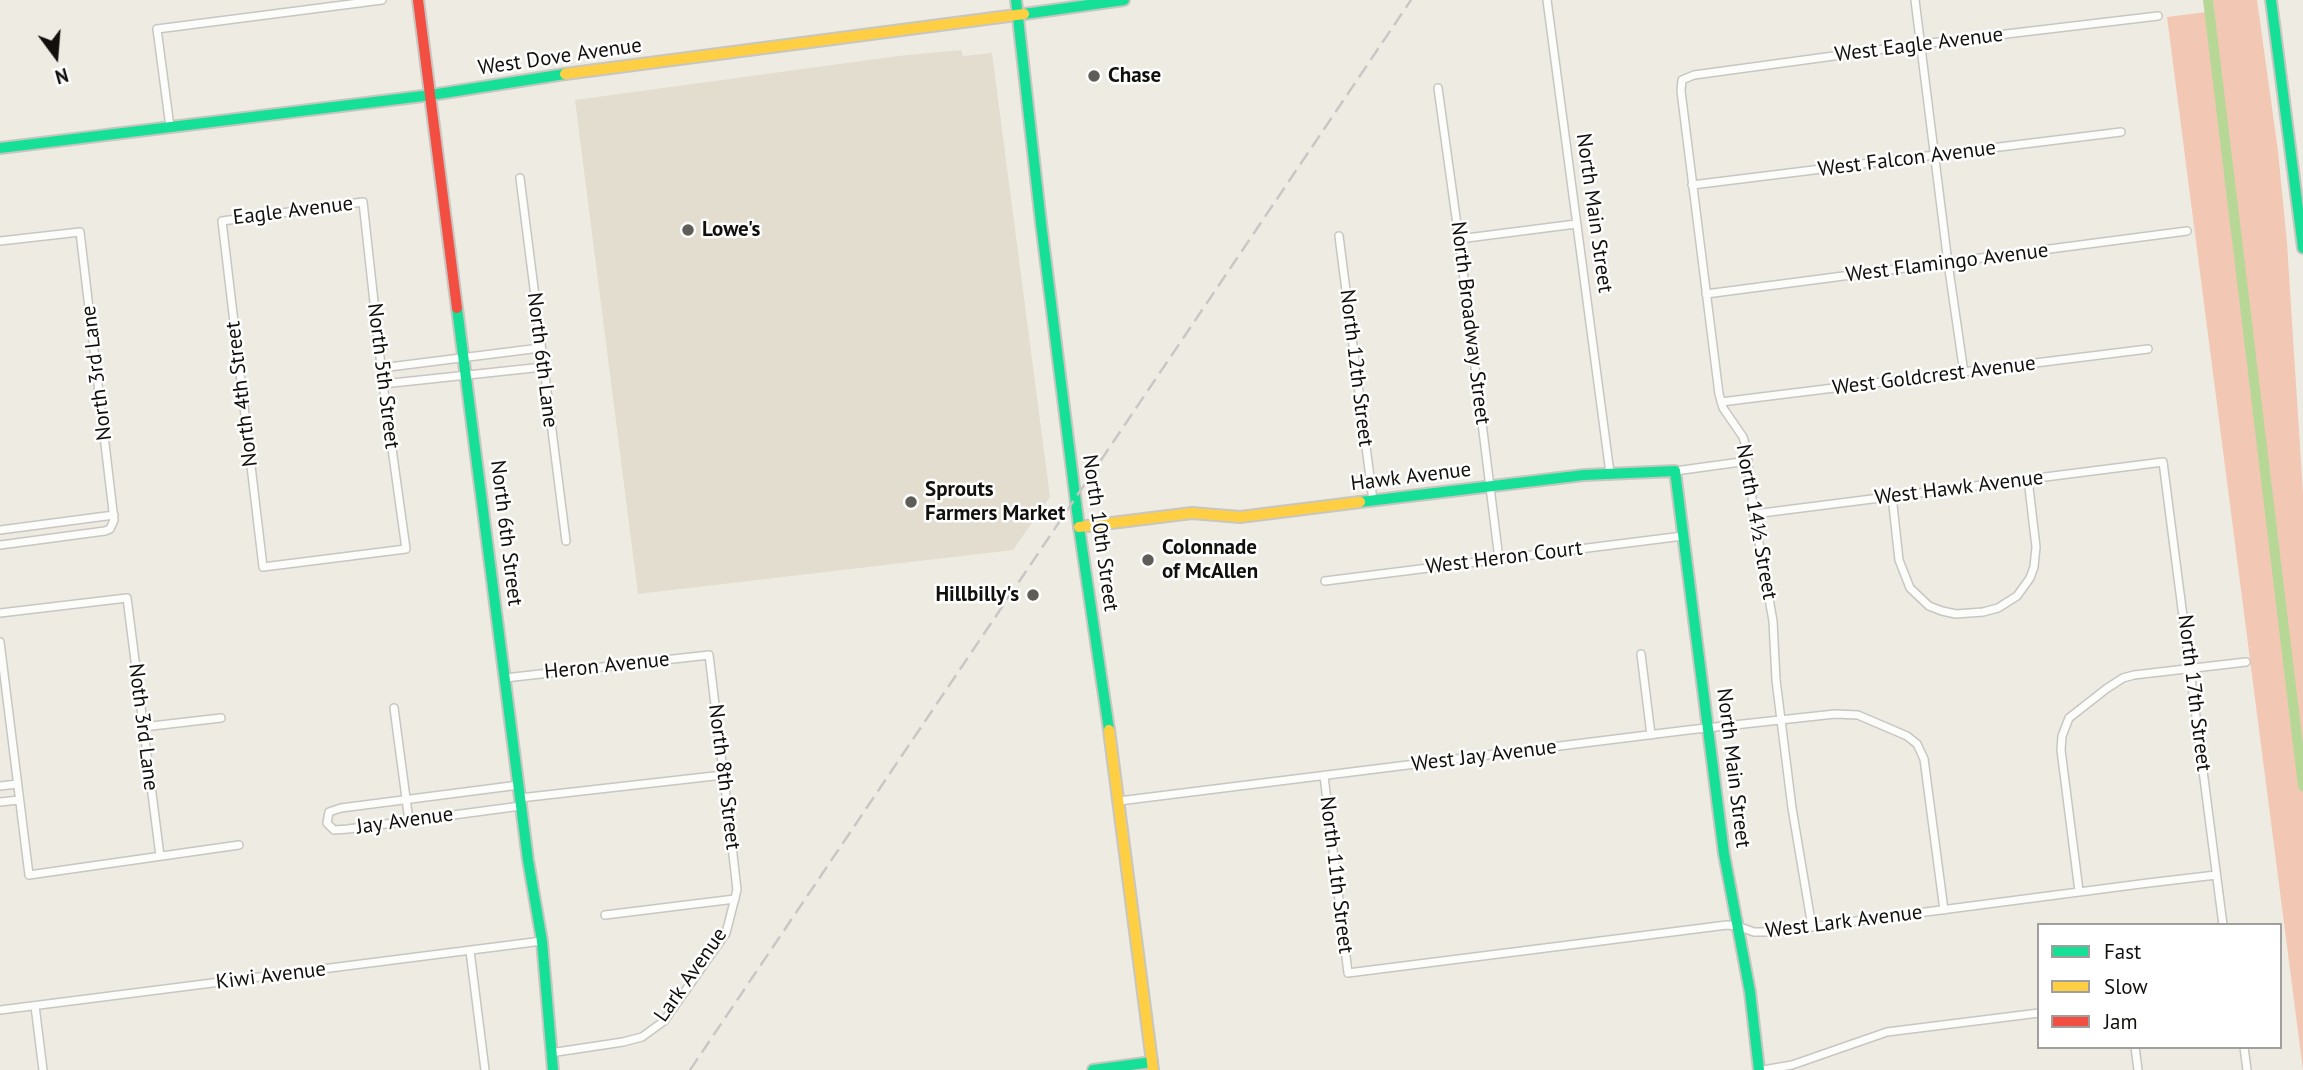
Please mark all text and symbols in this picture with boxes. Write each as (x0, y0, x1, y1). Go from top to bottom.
north arrow (21, 21, 91, 91)
street label: West Eagle Avenue (1833, 22, 2005, 68)
street label: West Dove Avenue (476, 33, 644, 81)
text: N (52, 63, 71, 89)
place label: Chase (1108, 63, 1161, 89)
marker: Chase (1086, 68, 1102, 84)
street label: North Main Street (1570, 132, 1618, 294)
street label: West Falcon Avenue (1817, 136, 1997, 182)
street label: Eagle Avenue (231, 191, 355, 231)
place label: Lowe's (702, 217, 760, 243)
street label: North Broadway Street (1445, 220, 1495, 426)
marker: Lowe's (680, 222, 696, 238)
street label: West Flamingo Avenue (1844, 238, 2050, 288)
street label: North 12th Street (1334, 288, 1378, 448)
street label: North 6th Lane (521, 291, 563, 429)
street label: North 5th Street (362, 302, 404, 450)
street label: North 3rd Lane (76, 304, 118, 442)
street label: North 4th Street (221, 320, 263, 468)
street label: West Goldcrest Avenue (1831, 351, 2037, 401)
street label: North 14½ Street (1730, 442, 1782, 602)
street label: North 10th Street (1077, 453, 1123, 613)
street label: Hawk Avenue (1349, 457, 1473, 497)
street label: North 6th Street (485, 459, 527, 607)
street label: West Hawk Avenue (1873, 465, 2045, 511)
place label: Sprouts Farmers Market (925, 477, 1065, 527)
marker: Sprouts Farmers Market (903, 494, 919, 510)
place label: Colonnade of McAllen (1162, 535, 1258, 585)
street label: West Heron Court (1424, 536, 1584, 580)
marker: Colonnade of McAllen (1140, 552, 1156, 568)
place label: Hillbilly's (935, 582, 1019, 608)
marker: Hillbilly's (1025, 587, 1041, 603)
street label: North 17th Street (2172, 613, 2216, 773)
street label: Heron Avenue (543, 647, 671, 685)
street label: Noth 3rd Lane (123, 662, 163, 792)
street label: North Main Street (1711, 687, 1755, 849)
street label: North 8th Street (703, 703, 745, 851)
street label: West Jay Avenue (1410, 735, 1558, 777)
street label: North 11th Street (1314, 795, 1358, 955)
street label: Jay Avenue (355, 802, 455, 840)
street label: West Lark Avenue (1764, 900, 1924, 944)
street label: Lark Avenue (649, 923, 733, 1027)
legend (2037, 923, 2282, 1049)
text: Fast (2104, 938, 2141, 965)
street label: Kiwi Avenue (215, 957, 327, 995)
text: Slow (2104, 973, 2148, 1000)
text: Jam (2104, 1008, 2138, 1035)

